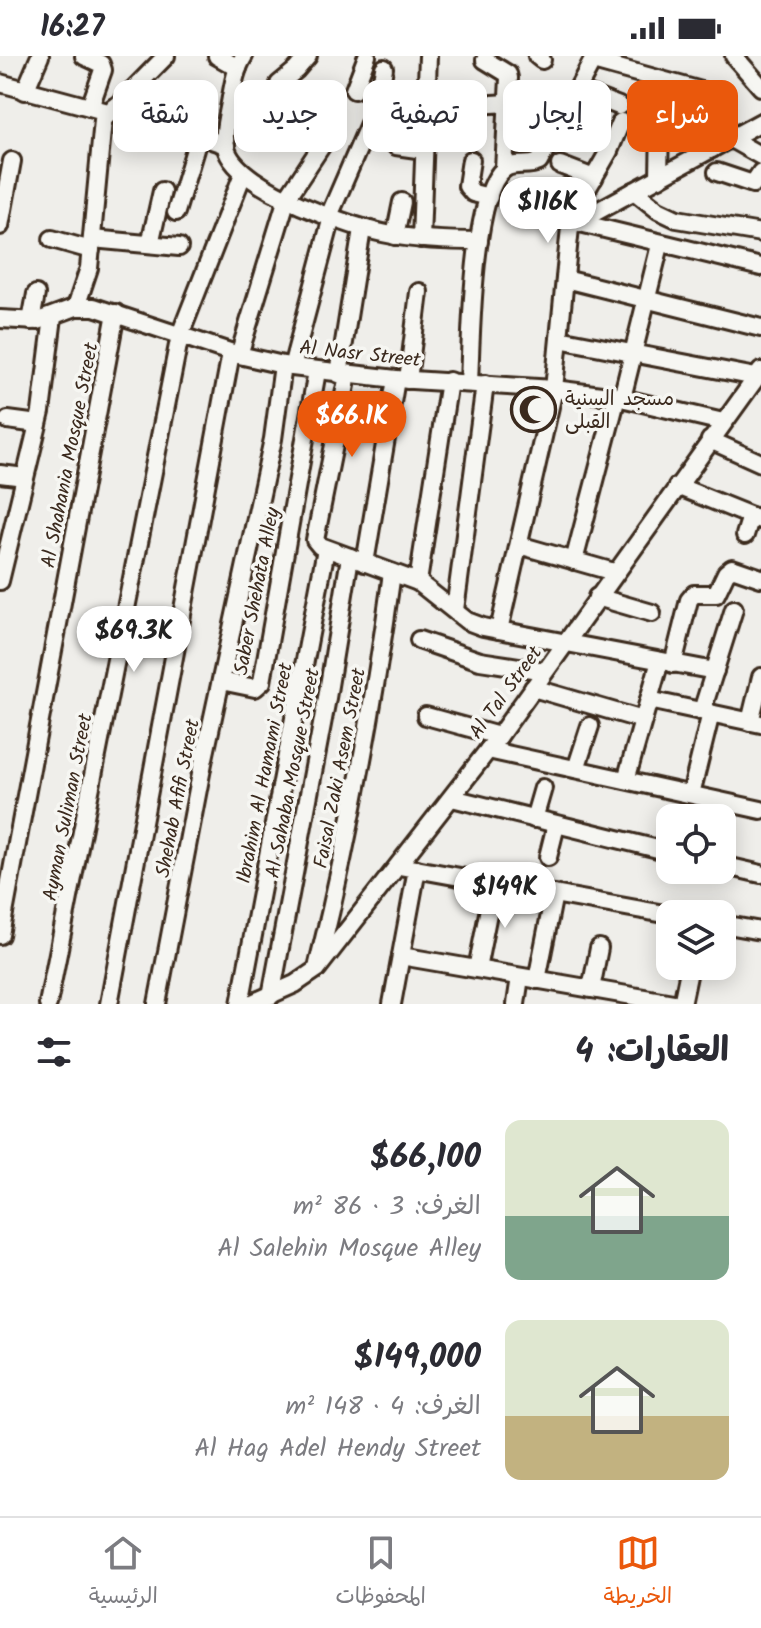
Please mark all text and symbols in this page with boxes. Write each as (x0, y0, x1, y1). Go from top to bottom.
text: 16:27 (40, 4, 104, 52)
chip: شقة (113, 80, 218, 152)
chip: جديد (234, 80, 347, 152)
chip: تصفية (363, 80, 487, 152)
chip: إيجار (503, 80, 611, 152)
chip: شراء (627, 80, 738, 152)
pin: $116K (492, 177, 604, 245)
text: $116K (518, 182, 578, 224)
street label: Al Nasr Street (298, 333, 422, 377)
street label: Al Shahania Mosque Street (33, 340, 109, 571)
place label: مسجد السنية القبلى (565, 384, 674, 439)
mosque icon: مسجد السنية القبلى (510, 385, 558, 433)
pin: $66.1K (287, 391, 417, 459)
text: $66.1K (315, 396, 389, 438)
street label: Saber Shehata Alley (226, 504, 290, 678)
pin: $69.3K (69, 606, 199, 674)
text: $69.3K (95, 611, 173, 653)
street label: Al Tal Street (462, 640, 552, 747)
street label: Ibrahim Al Hamami Street (229, 660, 303, 887)
street label: Al Sahaba Mosque Street (258, 665, 330, 881)
street label: Faisal Zaki Asem Street (306, 665, 376, 871)
street label: Ayman Suliman Street (35, 711, 103, 904)
street label: Shehab Afifi Street (148, 716, 210, 880)
map controls (656, 804, 736, 980)
button: locate (656, 804, 736, 884)
pin: $149K (449, 862, 561, 930)
text: $149K (472, 867, 538, 909)
button: layers (656, 900, 736, 980)
text: العقارات: 4 (575, 1025, 729, 1079)
icon: filters (32, 1030, 76, 1074)
text: $66,100 (370, 1131, 481, 1185)
icon: home (569, 1152, 665, 1248)
text: الغرف: 3 · 86 m² (293, 1186, 481, 1228)
text: Al Salehin Mosque Alley (217, 1228, 481, 1270)
text: $149,000 (354, 1331, 481, 1385)
icon: home (569, 1352, 665, 1448)
text: الغرف: 4 · 148 m² (286, 1386, 481, 1428)
text: Al Hag Adel Hendy Street (194, 1428, 481, 1470)
tab: الرئيسية (89, 1531, 158, 1615)
tab: المحفوظات (335, 1531, 426, 1615)
tab: الخريطة (604, 1531, 672, 1615)

